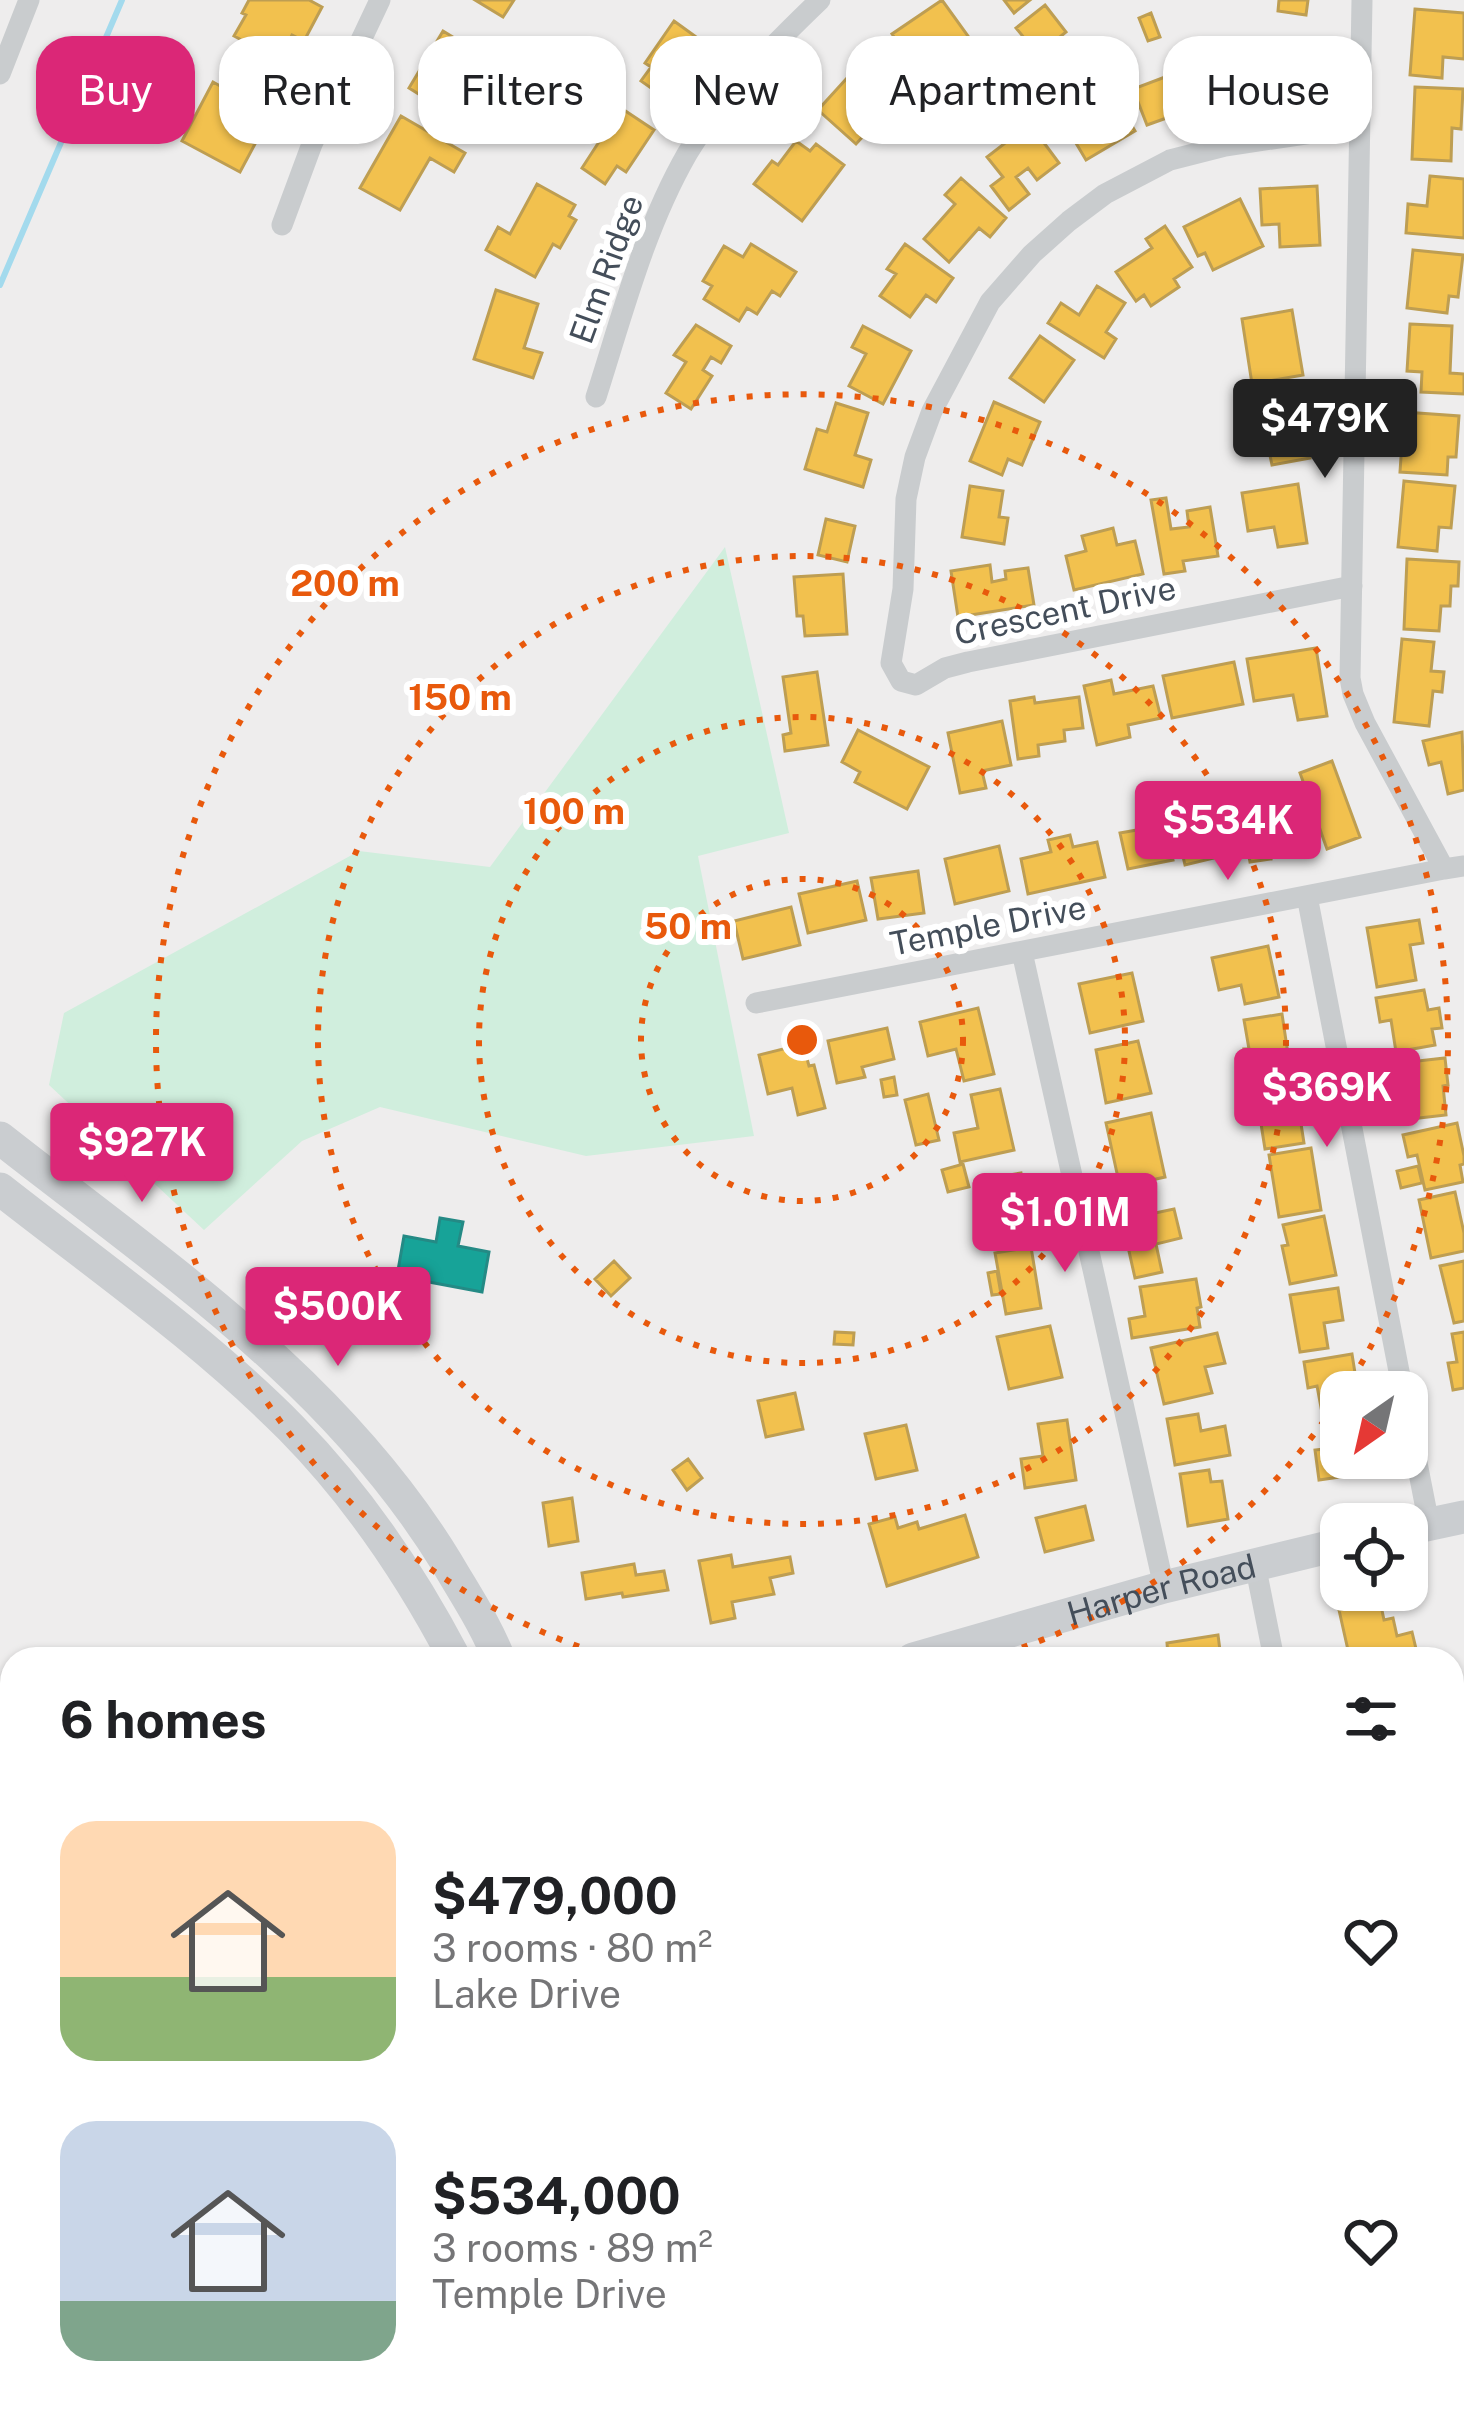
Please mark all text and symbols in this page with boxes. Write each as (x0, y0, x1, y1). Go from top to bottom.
chip: Buy (36, 36, 195, 144)
chip: Rent (219, 36, 394, 144)
chip: Filters (418, 36, 626, 144)
chip: New (650, 36, 822, 144)
chip: Apartment (846, 36, 1139, 144)
chip: House (1163, 36, 1372, 144)
street label: Elm Ridge (562, 190, 650, 348)
pin: $479K (1241, 379, 1409, 481)
text: $479K (1260, 395, 1390, 441)
text: 200 m (290, 562, 400, 604)
street label: Crescent Drive (951, 568, 1179, 652)
text: 150 m (408, 676, 512, 718)
pin: $534K (1144, 781, 1312, 883)
text: 100 m (523, 790, 625, 832)
text: $534K (1162, 797, 1294, 843)
street label: Temple Drive (887, 887, 1089, 963)
text: 50 m (644, 905, 732, 947)
centre of rings (781, 1019, 823, 1061)
pin: $369K (1243, 1048, 1411, 1150)
text: $369K (1261, 1064, 1393, 1110)
pin: $927K (58, 1103, 226, 1205)
text: $927K (77, 1119, 207, 1165)
pin: $1.01M (967, 1173, 1163, 1275)
text: $1.01M (999, 1189, 1131, 1235)
pin: $500K (254, 1267, 422, 1369)
text: $500K (273, 1283, 403, 1329)
north arrow (1320, 1371, 1428, 1479)
map controls (1320, 1371, 1428, 1611)
button: locate (1320, 1503, 1428, 1611)
street label: Harper Road (1063, 1546, 1260, 1633)
icon: filters (1338, 1686, 1404, 1752)
text: 6 homes (60, 1690, 267, 1749)
text: $479,000 (432, 1866, 678, 1925)
icon: home (156, 1869, 300, 2013)
icon: heart (1338, 1908, 1404, 1974)
text: 3 rooms · 80 m² (432, 1925, 712, 1971)
text: Lake Drive (432, 1971, 621, 2017)
text: $534,000 (432, 2166, 681, 2225)
icon: home (156, 2169, 300, 2313)
icon: heart (1338, 2208, 1404, 2274)
text: 3 rooms · 89 m² (432, 2225, 713, 2271)
text: Temple Drive (432, 2271, 667, 2317)

